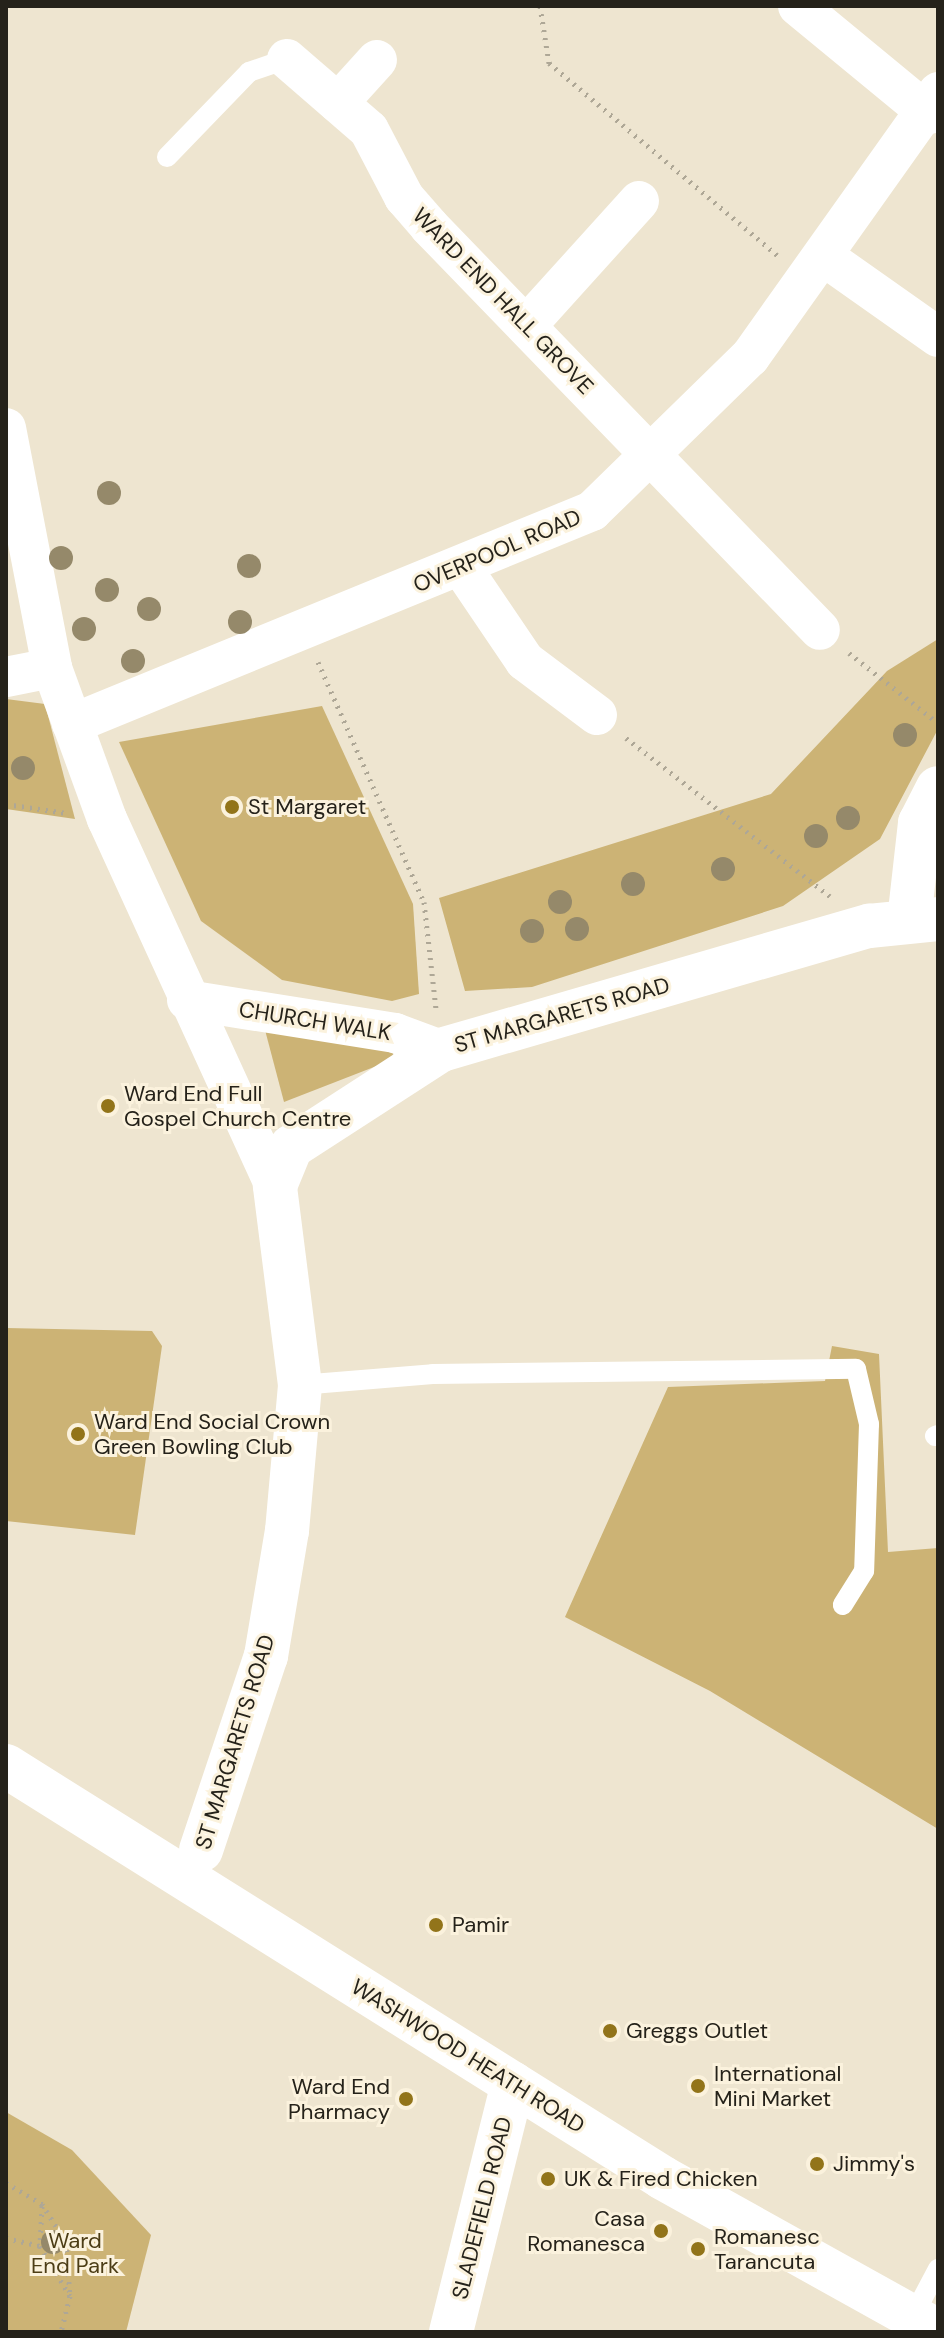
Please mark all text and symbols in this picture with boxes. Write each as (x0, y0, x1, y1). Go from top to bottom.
street label: WARD END HALL GROVE (407, 202, 599, 400)
street label: OVERPOOL ROAD (409, 504, 585, 598)
place label: St Margaret (248, 794, 366, 820)
marker: St Margaret (223, 798, 241, 816)
street label: ST MARGARETS ROAD (451, 972, 673, 1058)
street label: CHURCH WALK (237, 996, 393, 1046)
place label: Ward End Full Gospel Church Centre (124, 1080, 351, 1132)
marker: Ward End Full Gospel Church Centre (99, 1097, 117, 1115)
place label: Ward End Social Crown Green Bowling Club (94, 1408, 330, 1460)
marker: Ward End Social Crown Green Bowling Club (69, 1425, 87, 1443)
street label: ST MARGARETS ROAD (190, 1632, 280, 1852)
place label: Pamir (452, 1912, 509, 1938)
marker: Pamir (427, 1916, 445, 1934)
street label: WASHWOOD HEATH ROAD (346, 1973, 590, 2139)
place label: Greggs Outlet (626, 2018, 768, 2044)
marker: Greggs Outlet (601, 2022, 619, 2040)
place label: International Mini Market (714, 2060, 841, 2112)
place label: Ward End Pharmacy (288, 2073, 390, 2124)
marker: International Mini Market (689, 2077, 707, 2095)
marker: Ward End Pharmacy (397, 2090, 415, 2108)
street label: SLADEFIELD ROAD (447, 2114, 517, 2302)
place label: Jimmy's (833, 2151, 915, 2177)
marker: Jimmy's (808, 2155, 826, 2173)
place label: UK & Fired Chicken (564, 2166, 758, 2192)
marker: UK & Fired Chicken (539, 2170, 557, 2188)
place label: Casa Romanesca (527, 2205, 645, 2256)
marker: Casa Romanesca (652, 2222, 670, 2240)
place label: Romanesc Tarancuta (714, 2223, 820, 2274)
park label: Ward End Park (31, 2227, 119, 2278)
marker: Romanesc Tarancuta (689, 2240, 707, 2258)

